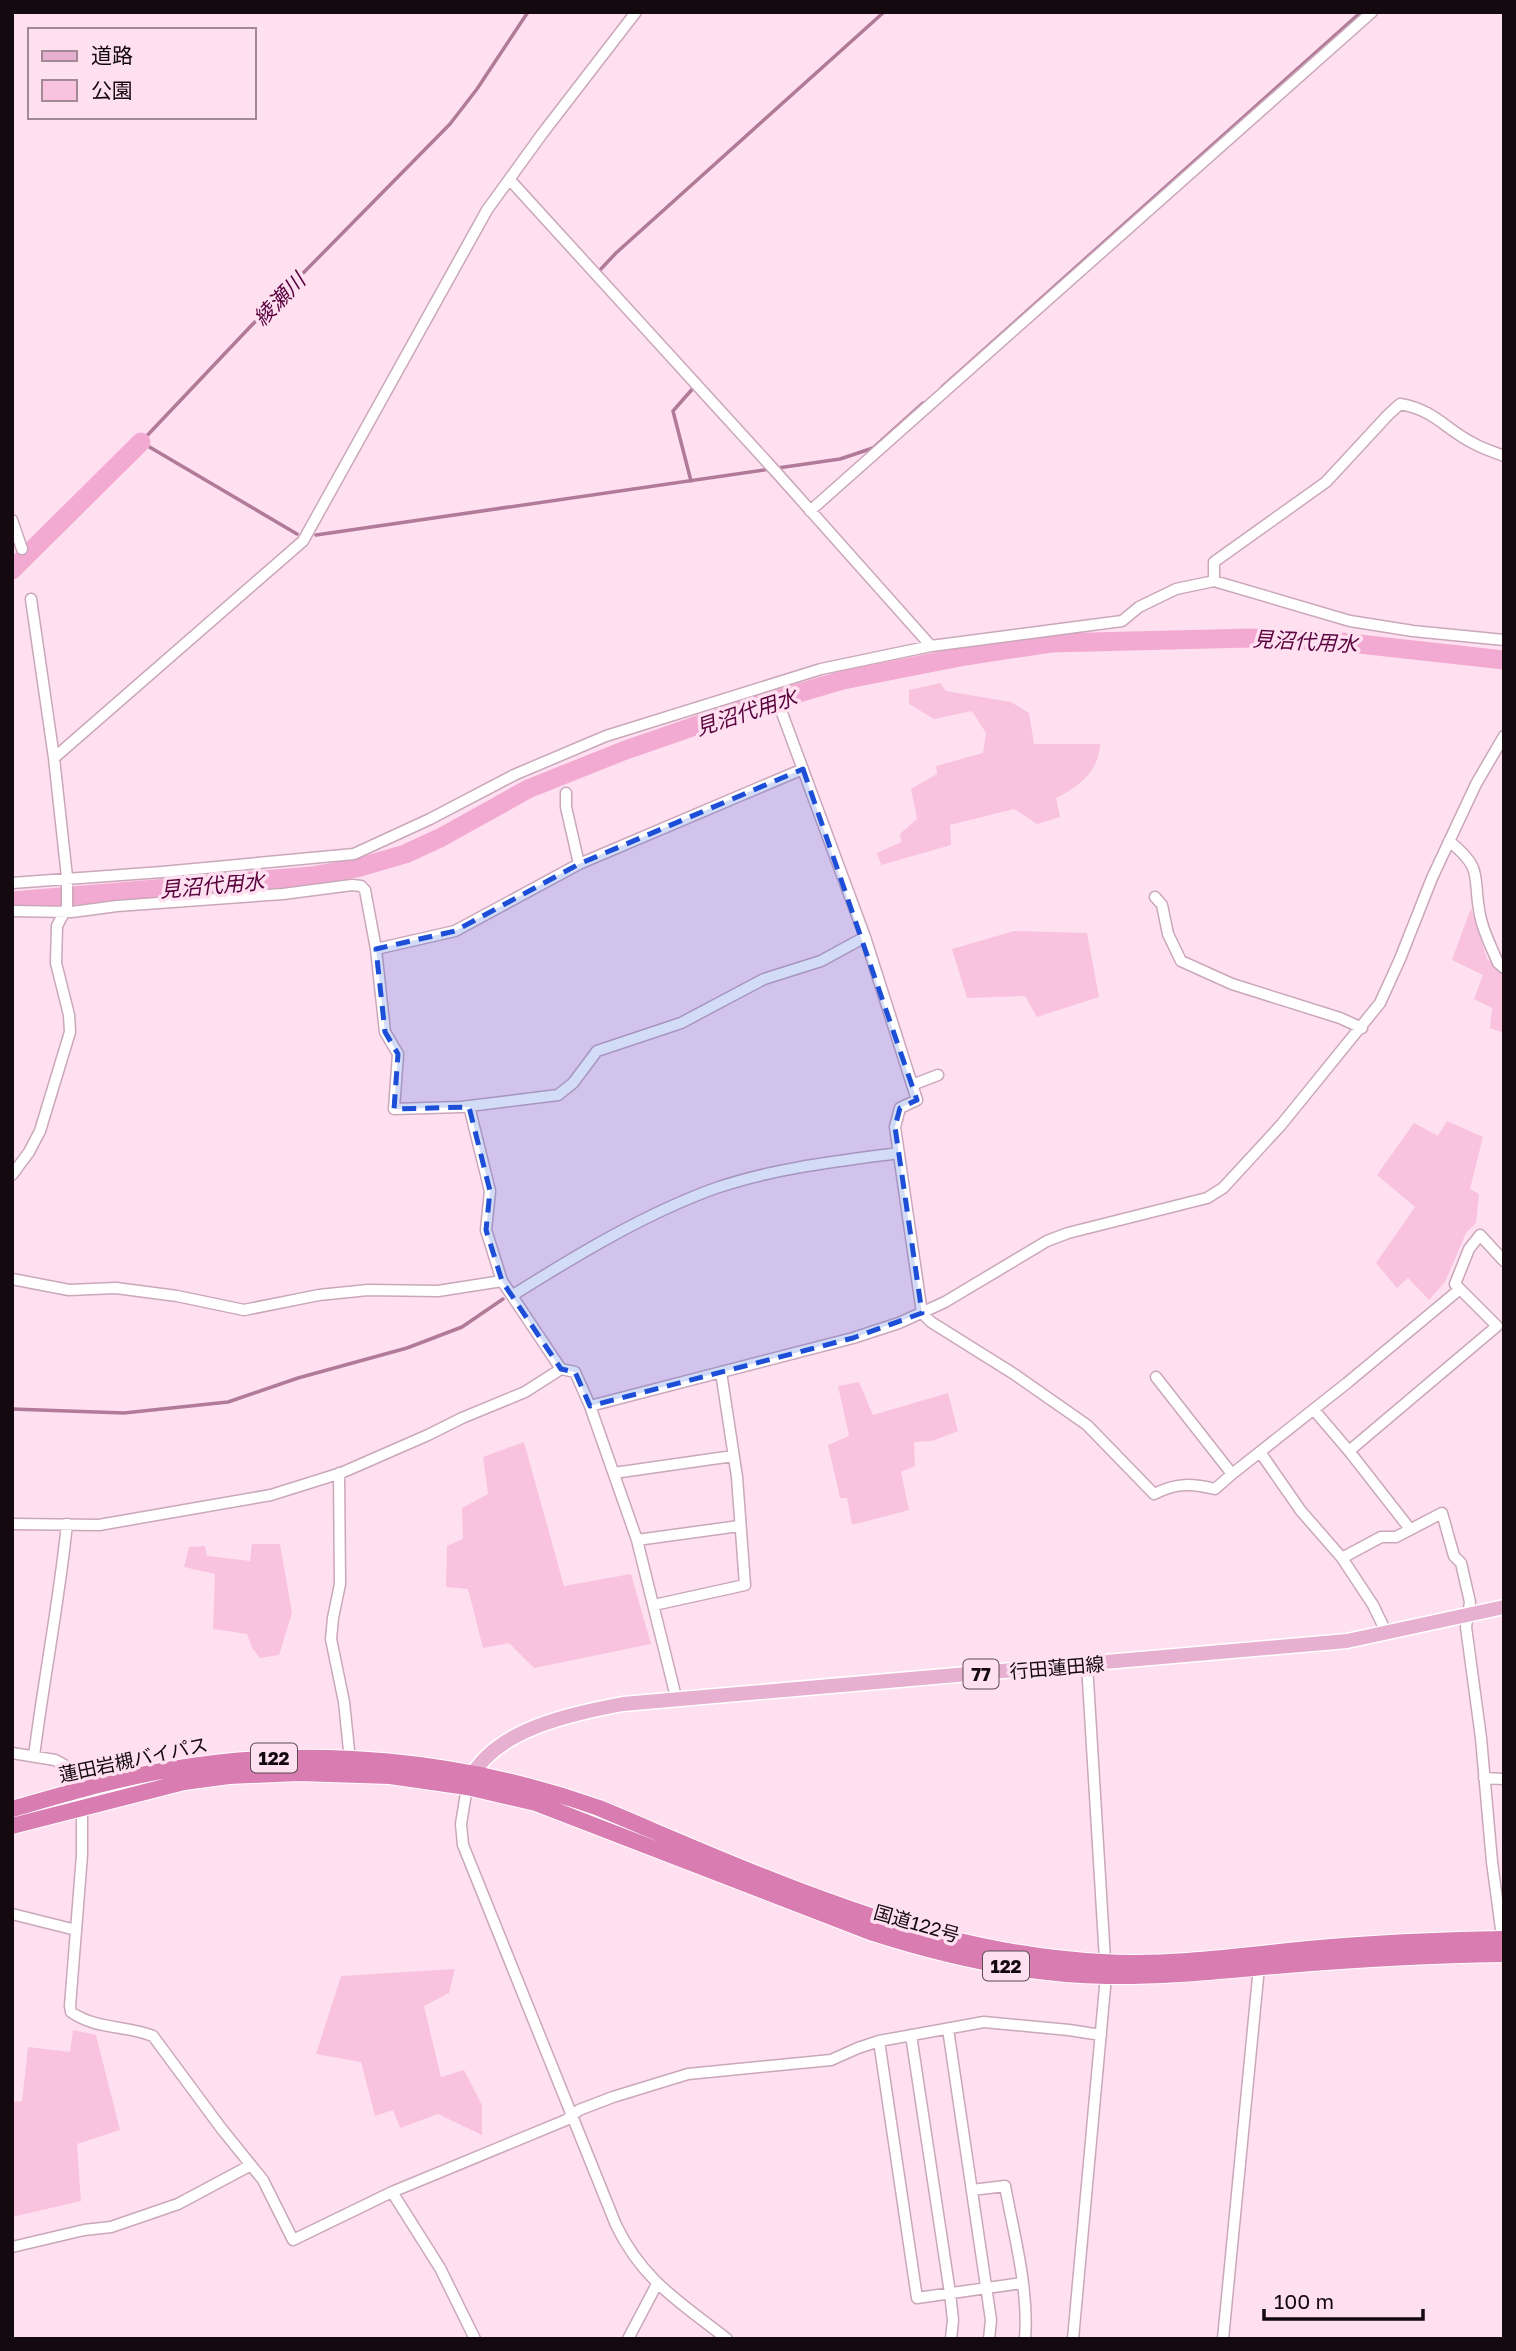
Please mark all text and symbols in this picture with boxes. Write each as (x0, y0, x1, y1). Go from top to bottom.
legend (28, 28, 256, 119)
text: 道路 (91, 42, 133, 68)
text: 公園 (91, 77, 133, 103)
water label: 綾瀬川 (248, 266, 312, 331)
water label: 見沼代用水 (1252, 625, 1360, 657)
water label: 見沼代用水 (692, 683, 802, 741)
water label: 見沼代用水 (159, 867, 267, 903)
street label: 行田蓮田線 (1009, 1651, 1105, 1683)
road number: 77 (964, 1660, 998, 1688)
street label: 蓮田岩槻バイパス (56, 1732, 210, 1786)
road number: 122 (251, 1744, 297, 1772)
street label: 国道122号 (871, 1900, 963, 1946)
road number: 122 (983, 1952, 1029, 1980)
scale bar (1264, 2278, 1423, 2322)
text: 100 m (1274, 2288, 1334, 2314)

